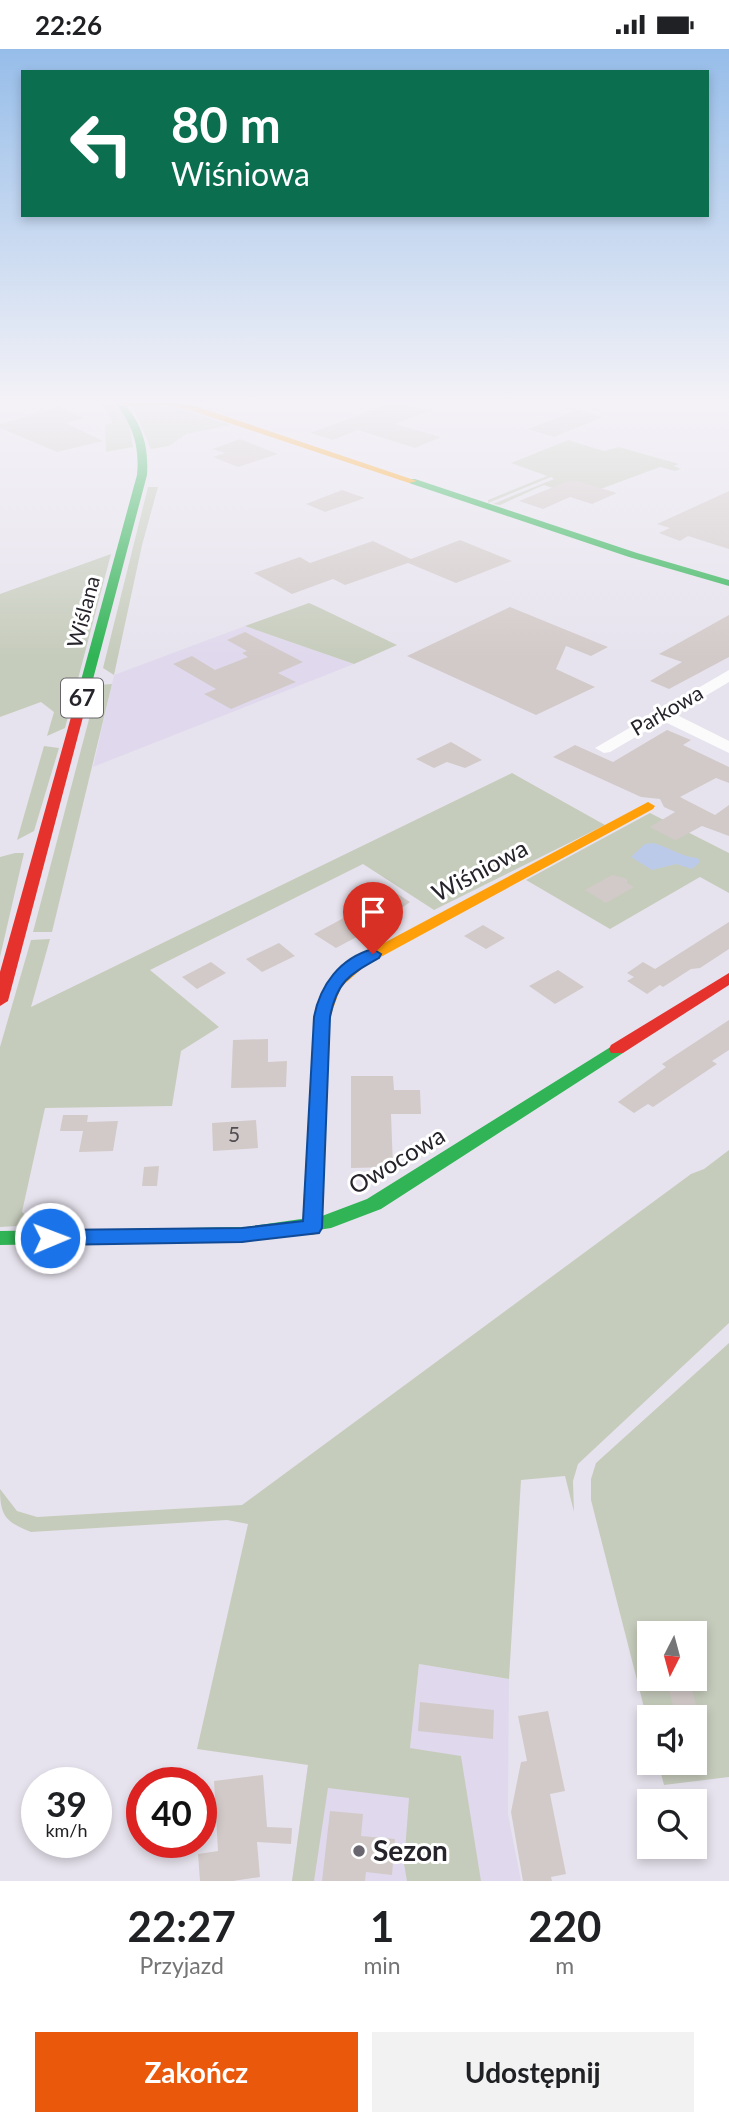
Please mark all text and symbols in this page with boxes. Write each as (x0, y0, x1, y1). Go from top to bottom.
text: 22:26 (35, 9, 102, 41)
text: 80 m (171, 95, 281, 153)
icon: left (56, 98, 147, 189)
text: Wiśniowa (171, 154, 310, 193)
street label: Wiślana (61, 573, 104, 650)
road number: 67 (61, 678, 103, 717)
street label: Parkowa (626, 679, 707, 740)
street label: Wiśniowa (427, 832, 532, 907)
pin (343, 882, 403, 954)
icon: arrive (354, 893, 392, 931)
street label: Owocowa (343, 1120, 449, 1200)
house number: 5 (228, 1121, 240, 1146)
position arrow (13, 1201, 87, 1275)
north arrow (637, 1621, 707, 1691)
map controls (637, 1621, 707, 1859)
button: sound (637, 1705, 707, 1775)
speed limit sign: 40 (126, 1767, 217, 1858)
text: 39 (46, 1782, 87, 1824)
button: search (637, 1789, 707, 1859)
text: km/h (45, 1819, 88, 1841)
place label: Sezon (373, 1833, 448, 1867)
marker: Sezon (351, 1843, 367, 1859)
text: 22:27 (128, 1901, 236, 1951)
text: 1 (370, 1901, 394, 1951)
text: 220 (528, 1901, 601, 1951)
text: Przyjazd (140, 1951, 224, 1979)
text: min (363, 1951, 401, 1979)
text: m (555, 1951, 574, 1979)
button: Zakończ (35, 2032, 358, 2112)
button: Udostępnij (372, 2032, 694, 2112)

